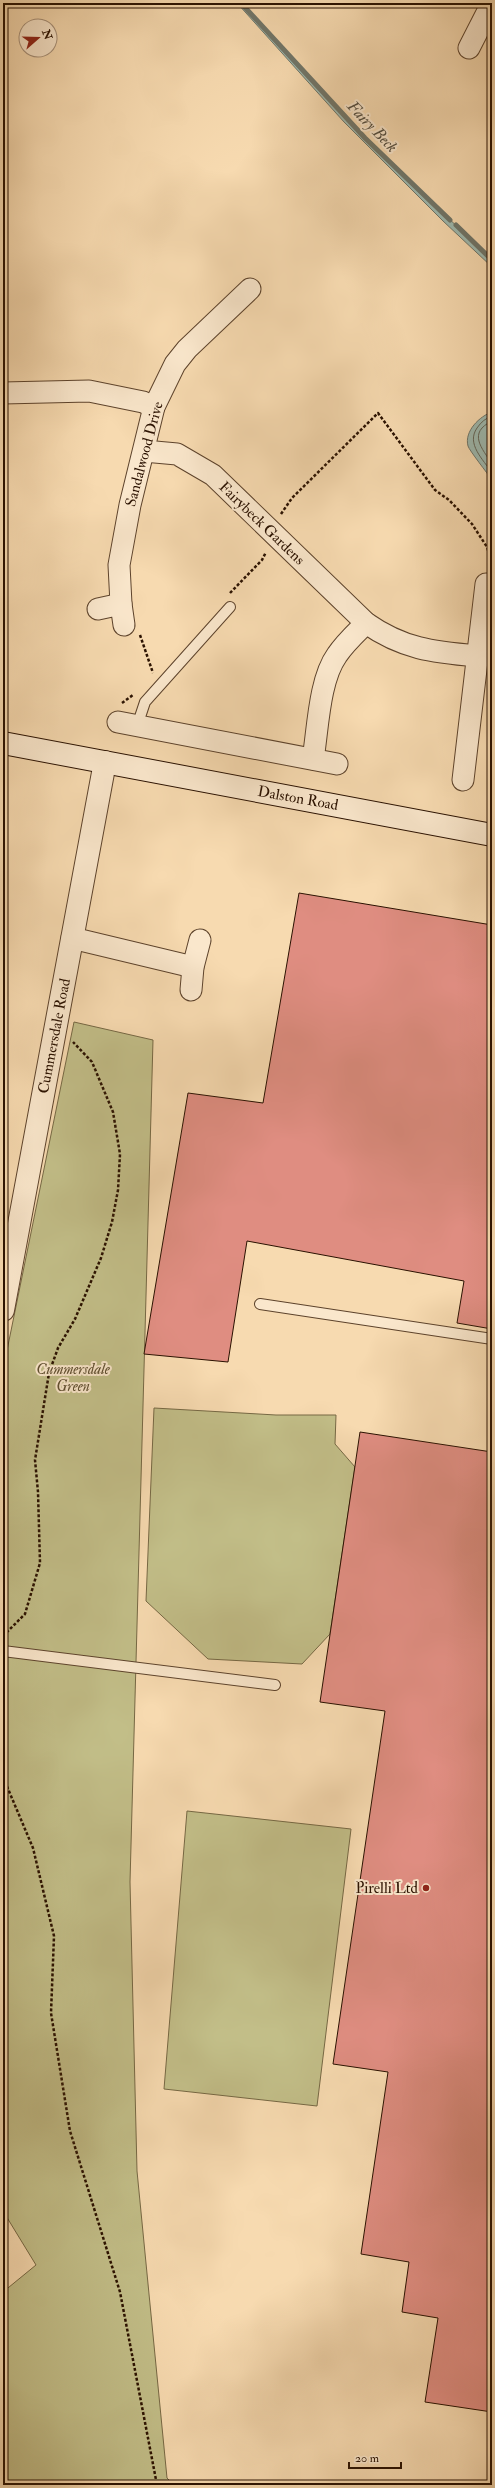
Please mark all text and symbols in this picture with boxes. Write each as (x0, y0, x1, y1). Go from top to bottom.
north arrow (18, 18, 58, 58)
text: N (39, 27, 55, 43)
water label: Fairy Beck (342, 96, 402, 157)
street label: Sandalwood Drive (121, 400, 168, 509)
street label: Fairybeck Gardens (215, 478, 309, 569)
street label: Dalston Road (256, 782, 340, 815)
street label: Cummersdale Road (34, 976, 75, 1095)
park label: Cummersdale Green (36, 1360, 111, 1396)
place label: Pirelli Ltd (356, 1879, 419, 1898)
marker: Pirelli Ltd (421, 1883, 431, 1893)
scale bar (349, 2444, 401, 2470)
text: 20 m (355, 2451, 380, 2466)

